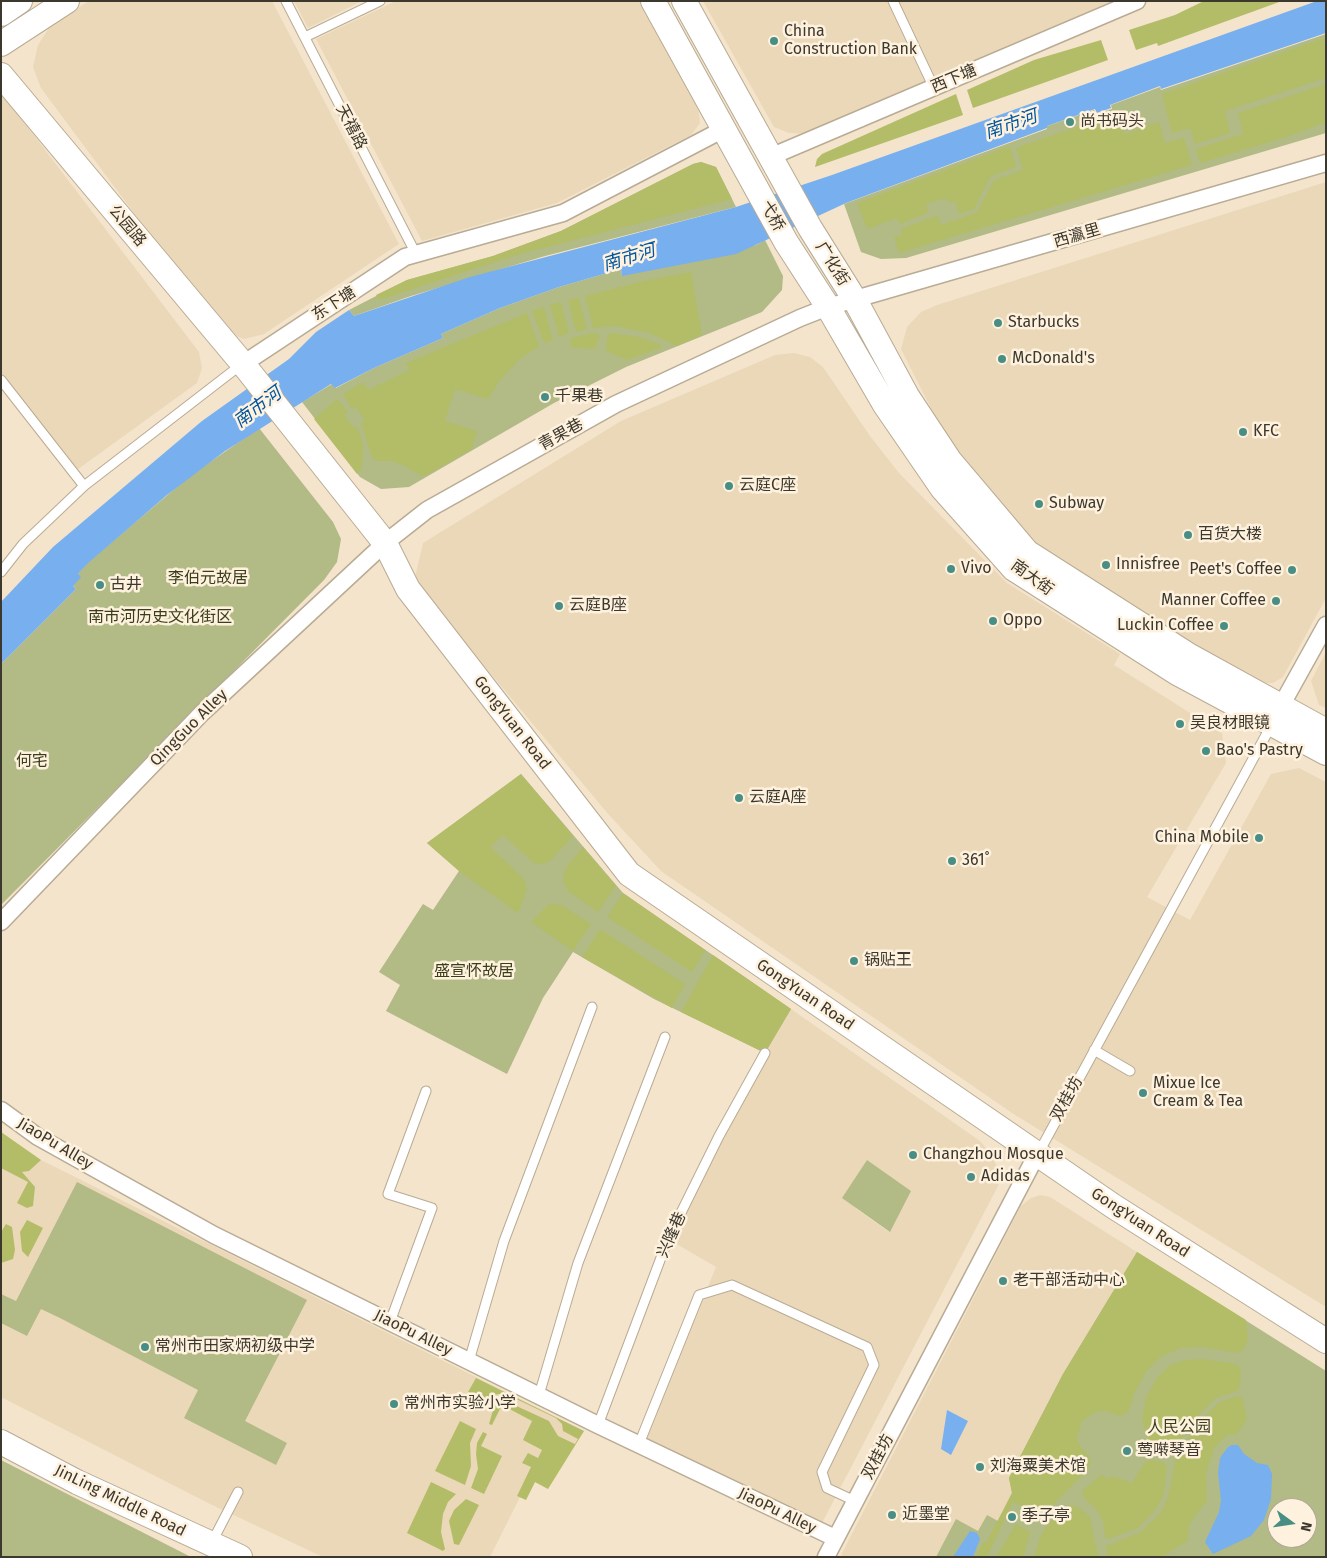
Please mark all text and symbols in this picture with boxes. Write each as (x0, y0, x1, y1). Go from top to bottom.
place label: China Construction Bank (784, 22, 917, 60)
marker: China Construction Bank (768, 35, 780, 47)
street label: 西下塘 (928, 61, 980, 97)
street label: 天禧路 (332, 101, 370, 153)
water label: 南市河 (982, 106, 1040, 144)
place label: 尚书码头 (1080, 112, 1144, 132)
marker: 尚书码头 (1064, 116, 1076, 128)
street label: 弋桥 (756, 197, 788, 235)
street label: 公园路 (104, 201, 150, 251)
street label: 西瀛里 (1051, 220, 1103, 252)
street label: 广化街 (811, 239, 853, 289)
water label: 南市河 (600, 240, 658, 276)
street label: 东下塘 (309, 283, 359, 325)
place label: Starbucks (1008, 313, 1079, 333)
marker: Starbucks (992, 317, 1004, 329)
place label: McDonald's (1012, 349, 1095, 369)
marker: McDonald's (996, 353, 1008, 365)
water label: 南市河 (230, 383, 286, 433)
place label: 千果巷 (555, 387, 603, 407)
marker: 千果巷 (539, 391, 551, 403)
street label: 青果巷 (535, 415, 587, 455)
place label: KFC (1253, 422, 1279, 442)
marker: KFC (1237, 426, 1249, 438)
place label: 云庭C座 (739, 476, 796, 496)
marker: 云庭C座 (723, 480, 735, 492)
place label: Subway (1049, 494, 1104, 514)
marker: Subway (1033, 498, 1045, 510)
place label: 百货大楼 (1198, 525, 1262, 545)
marker: 百货大楼 (1182, 529, 1194, 541)
place label: Innisfree (1116, 555, 1180, 575)
street label: 南大街 (1007, 556, 1057, 600)
place label: Vivo (961, 559, 992, 579)
marker: Innisfree (1100, 559, 1112, 571)
place label: Peet's Coffee (1189, 560, 1282, 580)
marker: Vivo (945, 563, 957, 575)
marker: Peet's Coffee (1286, 564, 1298, 576)
park label: 李伯元故居 (168, 569, 248, 589)
place label: 古井 (110, 575, 142, 595)
marker: 古井 (94, 579, 106, 591)
place label: Manner Coffee (1161, 591, 1266, 611)
marker: Manner Coffee (1270, 595, 1282, 607)
place label: 云庭B座 (569, 596, 627, 616)
marker: 云庭B座 (553, 600, 565, 612)
park label: 南市河历史文化街区 (88, 608, 232, 628)
place label: Oppo (1003, 611, 1042, 631)
marker: Oppo (987, 615, 999, 627)
place label: Luckin Coffee (1117, 616, 1214, 636)
marker: Luckin Coffee (1218, 620, 1230, 632)
street label: GongYuan Road (469, 672, 555, 774)
street label: QingGuo Alley (146, 685, 232, 771)
place label: 吴良材眼镜 (1190, 714, 1270, 734)
marker: 吴良材眼镜 (1174, 718, 1186, 730)
place label: Bao's Pastry (1216, 741, 1303, 761)
marker: Bao's Pastry (1200, 745, 1212, 757)
park label: 何宅 (16, 752, 48, 772)
place label: 云庭A座 (749, 788, 806, 808)
marker: 云庭A座 (733, 792, 745, 804)
place label: China Mobile (1155, 828, 1249, 848)
marker: China Mobile (1253, 832, 1265, 844)
place label: 361˚ (962, 851, 989, 871)
marker: 361˚ (946, 855, 958, 867)
place label: 锅贴王 (864, 951, 912, 971)
street label: GongYuan Road (753, 955, 857, 1035)
marker: 锅贴王 (848, 955, 860, 967)
park label: 盛宣怀故居 (434, 962, 514, 982)
street label: 双桂坊 (1047, 1073, 1087, 1125)
place label: Mixue Ice Cream & Tea (1153, 1074, 1243, 1112)
marker: Mixue Ice Cream & Tea (1137, 1087, 1149, 1099)
street label: JiaoPu Alley (14, 1114, 96, 1174)
place label: Changzhou Mosque (923, 1145, 1064, 1165)
marker: Changzhou Mosque (907, 1149, 919, 1161)
place label: Adidas (981, 1167, 1030, 1187)
marker: Adidas (965, 1171, 977, 1183)
street label: GongYuan Road (1087, 1184, 1193, 1262)
street label: 兴隆巷 (653, 1209, 691, 1261)
place label: 老干部活动中心 (1013, 1271, 1125, 1291)
marker: 老干部活动中心 (997, 1275, 1009, 1287)
street label: JiaoPu Alley (371, 1306, 455, 1360)
place label: 常州市田家炳初级中学 (155, 1337, 315, 1357)
marker: 常州市田家炳初级中学 (139, 1341, 151, 1353)
place label: 常州市实验小学 (404, 1394, 516, 1414)
marker: 常州市实验小学 (388, 1398, 400, 1410)
park label: 人民公园 (1147, 1418, 1211, 1438)
street label: 双桂坊 (858, 1431, 898, 1483)
place label: 莺啭琴音 (1137, 1441, 1201, 1461)
marker: 莺啭琴音 (1121, 1445, 1133, 1457)
place label: 刘海粟美术馆 (990, 1457, 1086, 1477)
street label: JinLing Middle Road (51, 1461, 189, 1541)
marker: 刘海粟美术馆 (974, 1461, 986, 1473)
street label: JiaoPu Alley (735, 1484, 819, 1538)
north arrow (1267, 1498, 1317, 1548)
place label: 近墨堂 (902, 1505, 950, 1525)
place label: 季子亭 (1022, 1507, 1070, 1527)
marker: 近墨堂 (886, 1509, 898, 1521)
marker: 季子亭 (1006, 1511, 1018, 1523)
text: N (1297, 1520, 1315, 1533)

